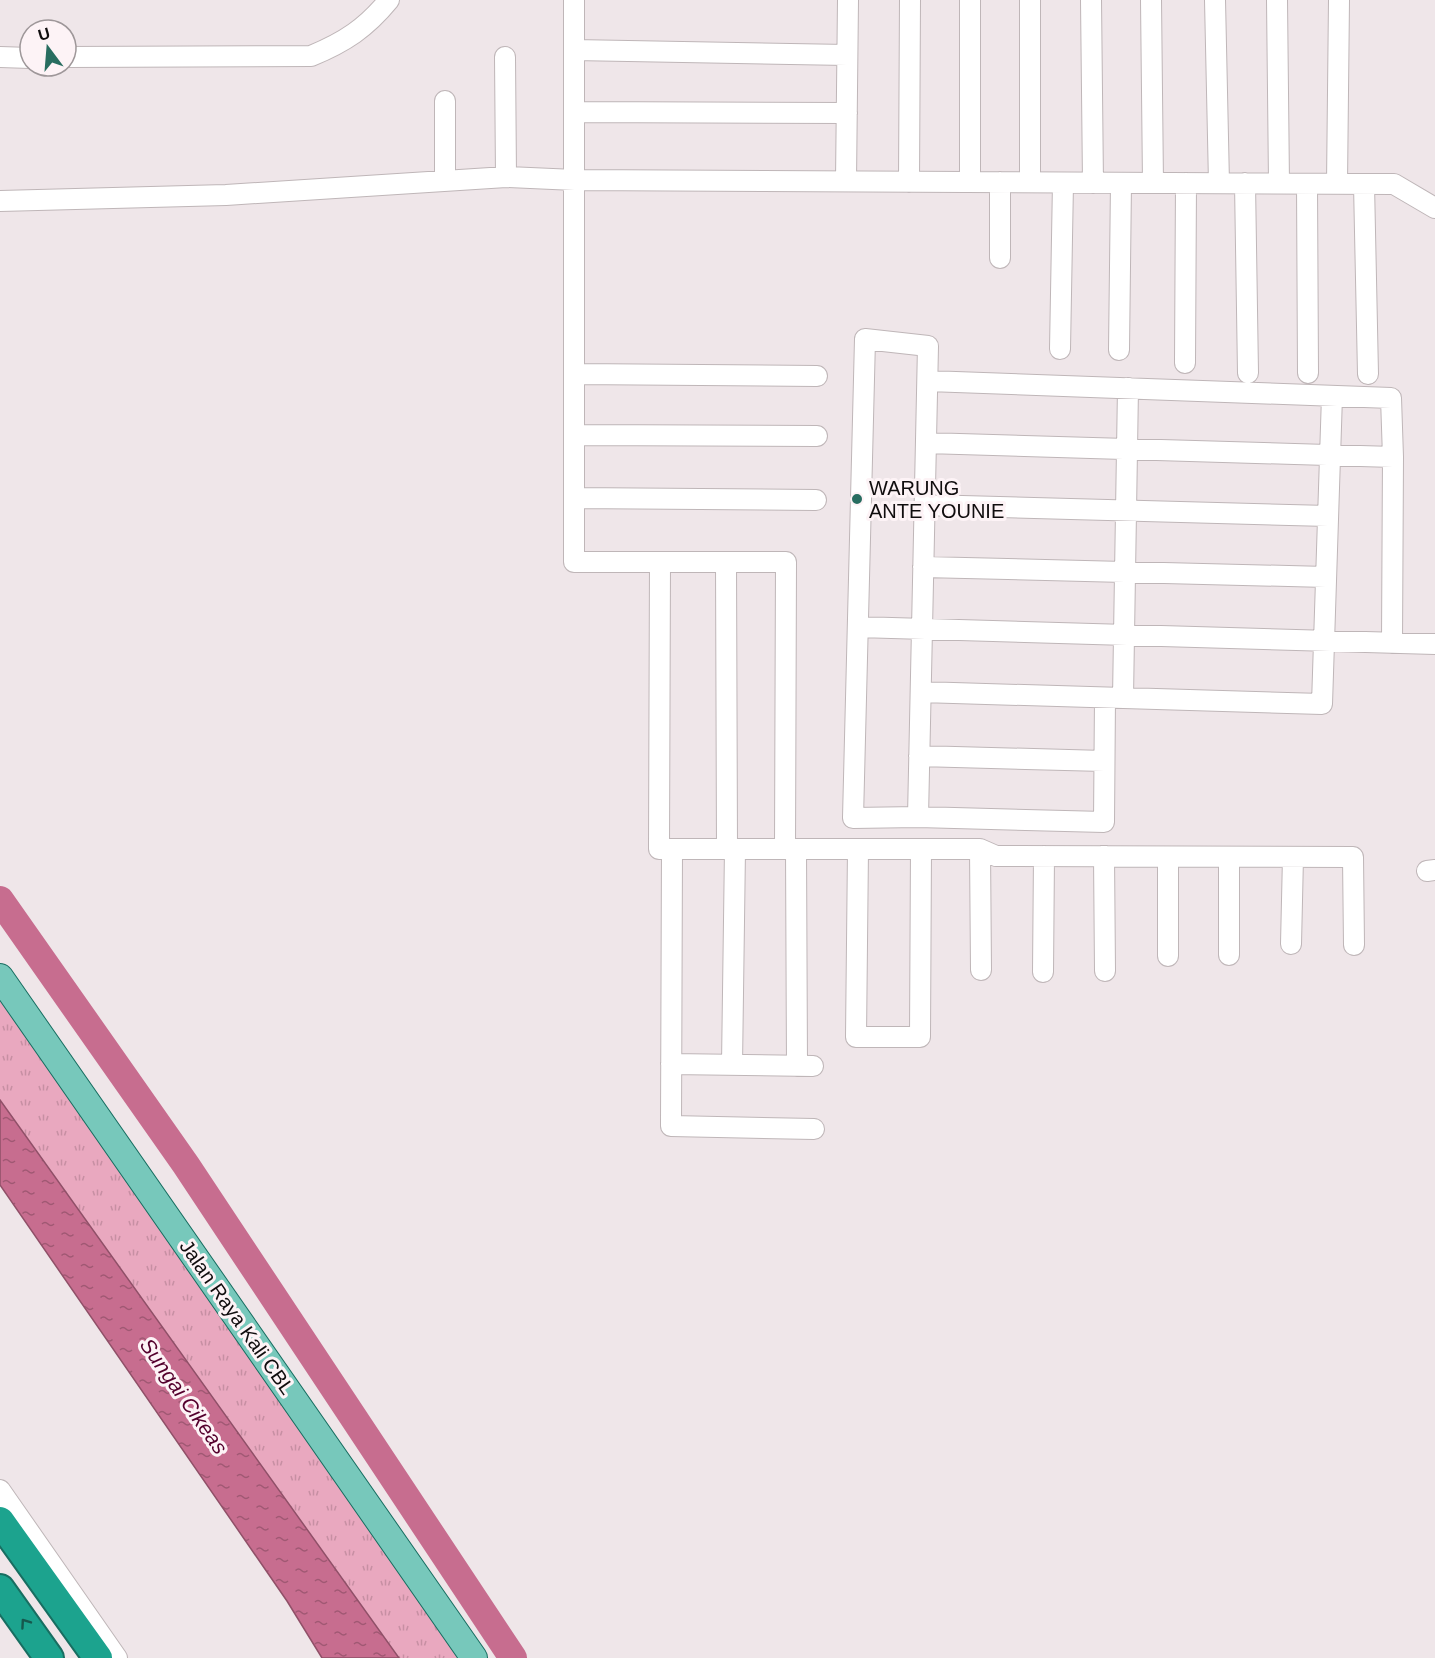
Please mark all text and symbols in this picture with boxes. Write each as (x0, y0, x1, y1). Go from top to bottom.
north arrow (18, 18, 78, 78)
text: U (36, 24, 52, 44)
place label: WARUNG ANTE YOUNIE (869, 477, 1004, 522)
marker: WARUNG ANTE YOUNIE (850, 492, 864, 506)
street label: Jalan Raya Kali CBL (175, 1236, 299, 1398)
water label: Sungai Cikeas (136, 1334, 233, 1458)
one-way arrow (21, 1619, 32, 1630)

